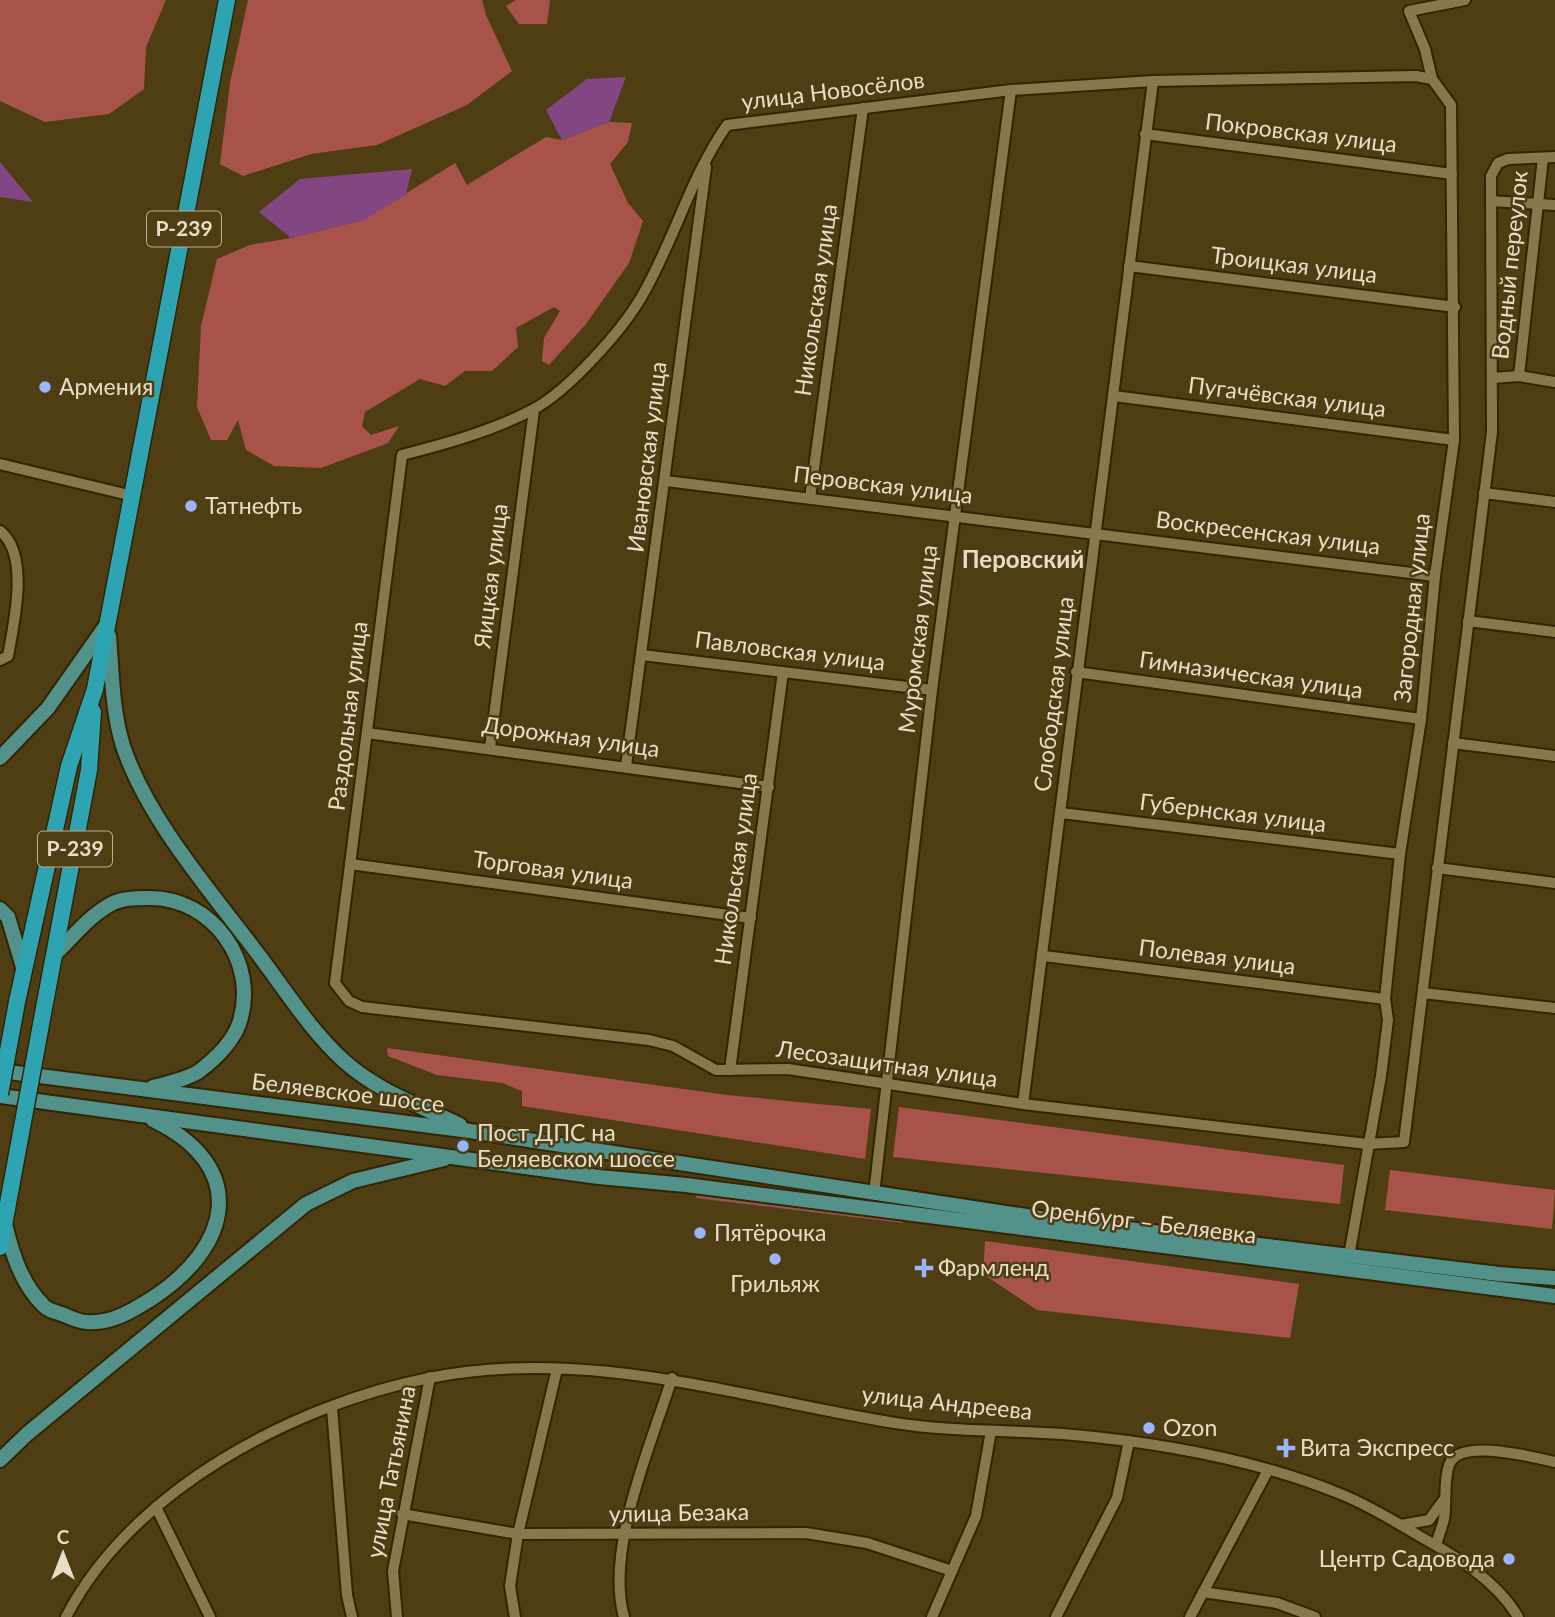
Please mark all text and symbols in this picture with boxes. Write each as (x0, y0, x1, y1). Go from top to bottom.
street label: улица Новосёлов (740, 65, 926, 115)
street label: Покровская улица (1204, 106, 1399, 158)
street label: Водный переулок (1485, 169, 1533, 360)
street label: Никольская улица (788, 202, 842, 398)
road number: Р-239 (147, 212, 221, 246)
street label: Троицкая улица (1209, 240, 1379, 288)
street label: Ивановская улица (620, 360, 672, 554)
street label: Пугачёвская улица (1187, 370, 1388, 422)
place label: Армения (59, 372, 153, 400)
marker: Армения (37, 379, 53, 395)
street label: Перовская улица (792, 459, 974, 509)
place label: Татнефть (205, 491, 302, 519)
marker: Татнефть (183, 498, 199, 514)
street label: Яицкая улица (467, 502, 513, 651)
street label: Воскресенская улица (1154, 504, 1382, 560)
street label: Загородная улица (1387, 512, 1435, 704)
street label: Муромская улица (892, 543, 942, 735)
district label: Перовский (962, 544, 1084, 573)
street label: Слободская улица (1027, 595, 1079, 793)
street label: Раздольная улица (321, 620, 373, 812)
street label: Павловская улица (693, 624, 887, 676)
street label: Гимназическая улица (1138, 644, 1365, 704)
street label: Дорожная улица (481, 710, 661, 762)
street label: Никольская улица (708, 771, 762, 967)
street label: Губернская улица (1138, 787, 1328, 837)
road number: Р-239 (38, 832, 112, 866)
street label: Торговая улица (471, 844, 635, 894)
street label: Полевая улица (1137, 932, 1297, 980)
street label: Лесозащитная улица (774, 1033, 1000, 1092)
street label: Беляевское шоссе (250, 1066, 446, 1118)
place label: Пост ДПС на Беляевском шоссе (477, 1118, 675, 1172)
marker: Пост ДПС на Беляевском шоссе (455, 1138, 471, 1154)
street label: Оренбург – Беляевка (1030, 1193, 1258, 1249)
place label: Пятёрочка (714, 1218, 826, 1246)
marker: Пятёрочка (692, 1225, 708, 1241)
marker: Грильяж (767, 1251, 783, 1267)
place label: Фармленд (938, 1253, 1049, 1281)
marker: Фармленд (916, 1260, 932, 1276)
place label: Грильяж (730, 1269, 820, 1297)
street label: улица Андреева (860, 1379, 1034, 1425)
street label: улица Татьянина (360, 1383, 420, 1561)
place label: Ozon (1163, 1413, 1217, 1441)
marker: Ozon (1141, 1420, 1157, 1436)
place label: Вита Экспресс (1300, 1433, 1454, 1461)
marker: Вита Экспресс (1278, 1440, 1294, 1456)
street label: улица Безака (609, 1497, 749, 1527)
north arrow (28, 1519, 98, 1589)
text: С (57, 1525, 70, 1548)
place label: Центр Садовода (1319, 1544, 1495, 1572)
marker: Центр Садовода (1501, 1551, 1517, 1567)

